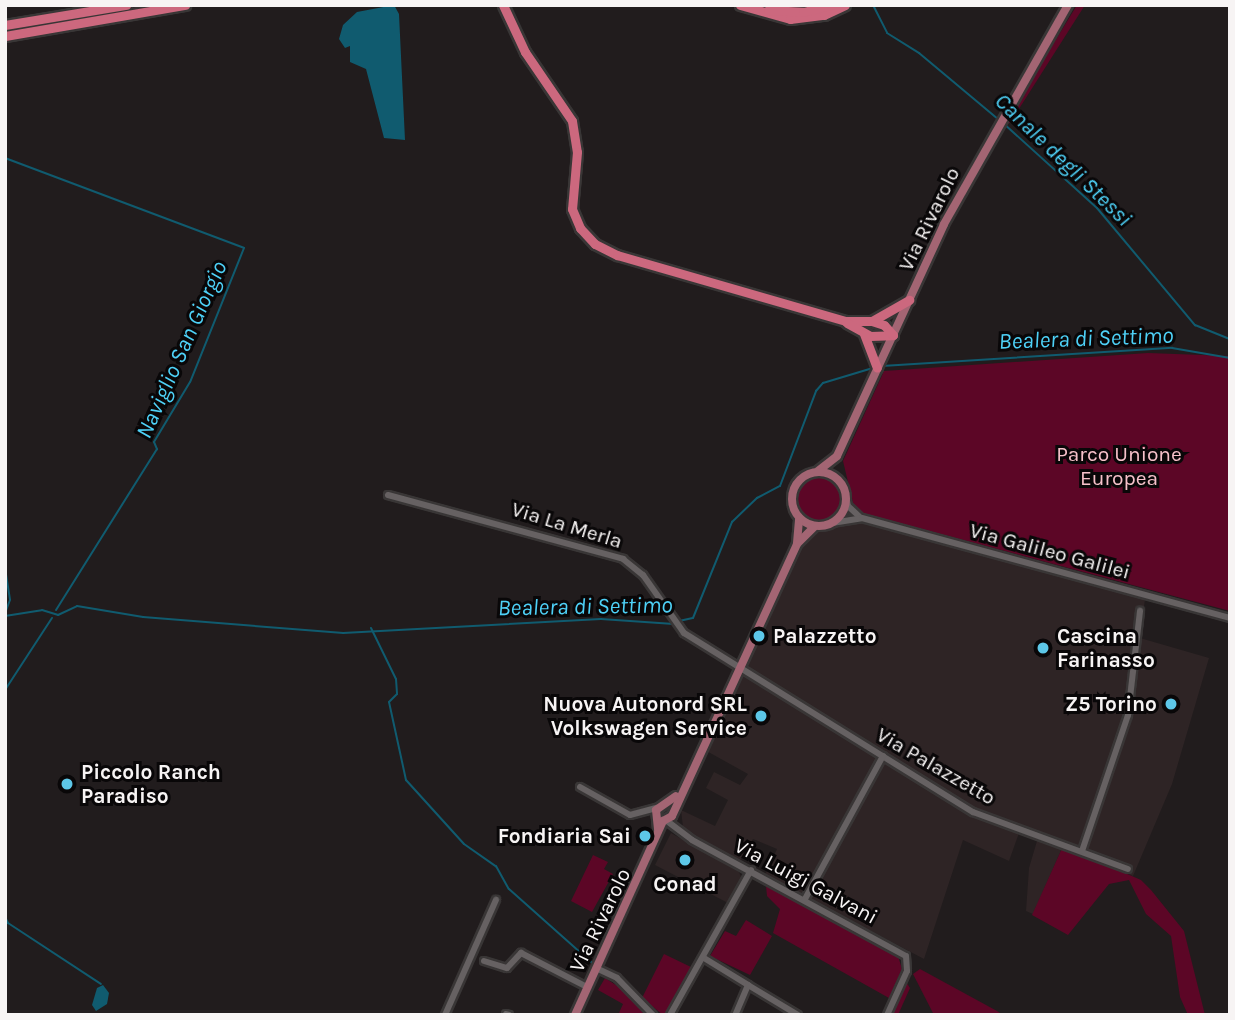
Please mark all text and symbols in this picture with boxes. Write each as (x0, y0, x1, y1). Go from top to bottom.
water label: Canale degli Stessi (989, 87, 1137, 233)
street label: Via Rivarolo (893, 163, 965, 275)
water label: Naviglio San Giorgio (131, 257, 233, 443)
water label: Bealera di Settimo (998, 322, 1174, 356)
park label: Parco Unione Europea (1056, 441, 1182, 491)
street label: Via La Merla (509, 496, 625, 554)
street label: Via Galileo Galilei (967, 517, 1133, 585)
water label: Bealera di Settimo (497, 592, 673, 622)
place label: Palazzetto (773, 623, 877, 649)
place label: Cascina Farinasso (1057, 623, 1155, 673)
marker: Palazzetto (751, 628, 767, 644)
marker: Cascina Farinasso (1035, 640, 1051, 656)
place label: Nuova Autonord SRL Volkswagen Service (543, 691, 747, 741)
place label: Z5 Torino (1065, 691, 1157, 717)
marker: Z5 Torino (1163, 696, 1179, 712)
marker: Nuova Autonord SRL Volkswagen Service (753, 708, 769, 724)
street label: Via Palazzetto (872, 722, 1000, 810)
place label: Piccolo Ranch Paradiso (81, 759, 221, 809)
marker: Piccolo Ranch Paradiso (59, 776, 75, 792)
place label: Fondiaria Sai (498, 823, 631, 849)
marker: Fondiaria Sai (637, 828, 653, 844)
street label: Via Luigi Galvani (730, 833, 882, 929)
marker: Conad (677, 852, 693, 868)
street label: Via Rivarolo (564, 864, 636, 976)
place label: Conad (653, 871, 717, 897)

